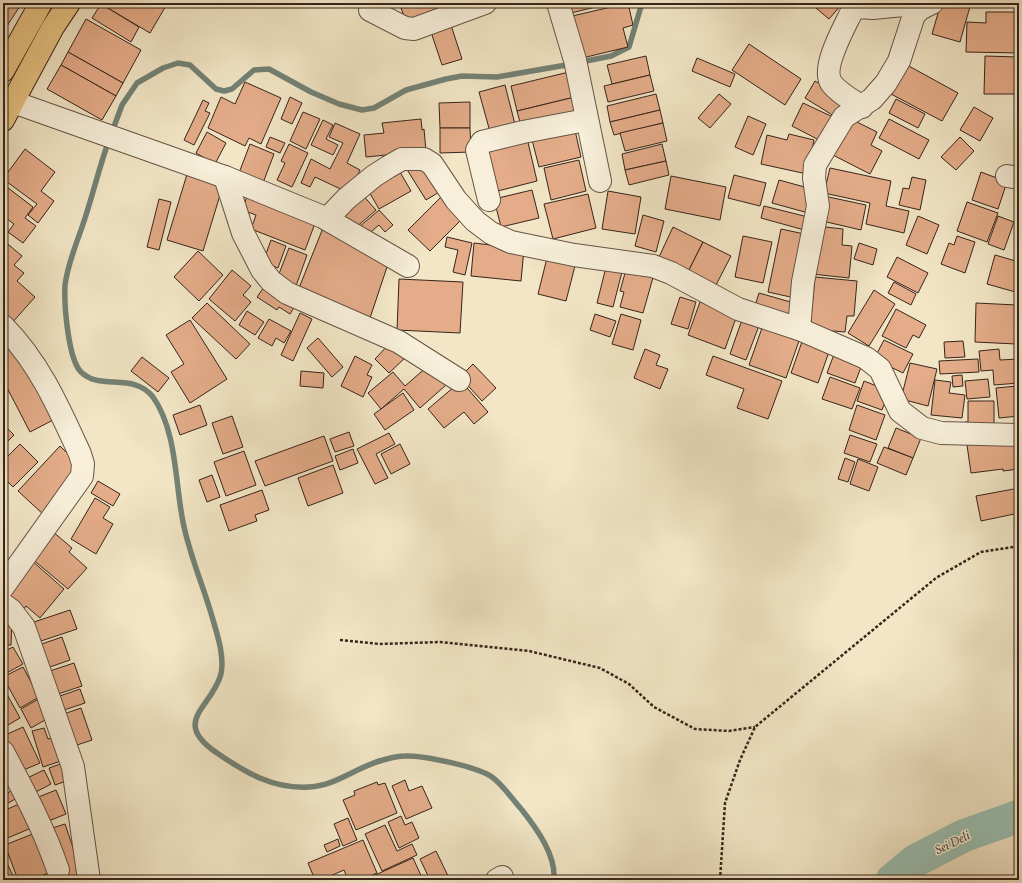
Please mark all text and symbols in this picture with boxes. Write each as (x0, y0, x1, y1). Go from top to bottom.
water label: Sei Deli (932, 827, 974, 860)

